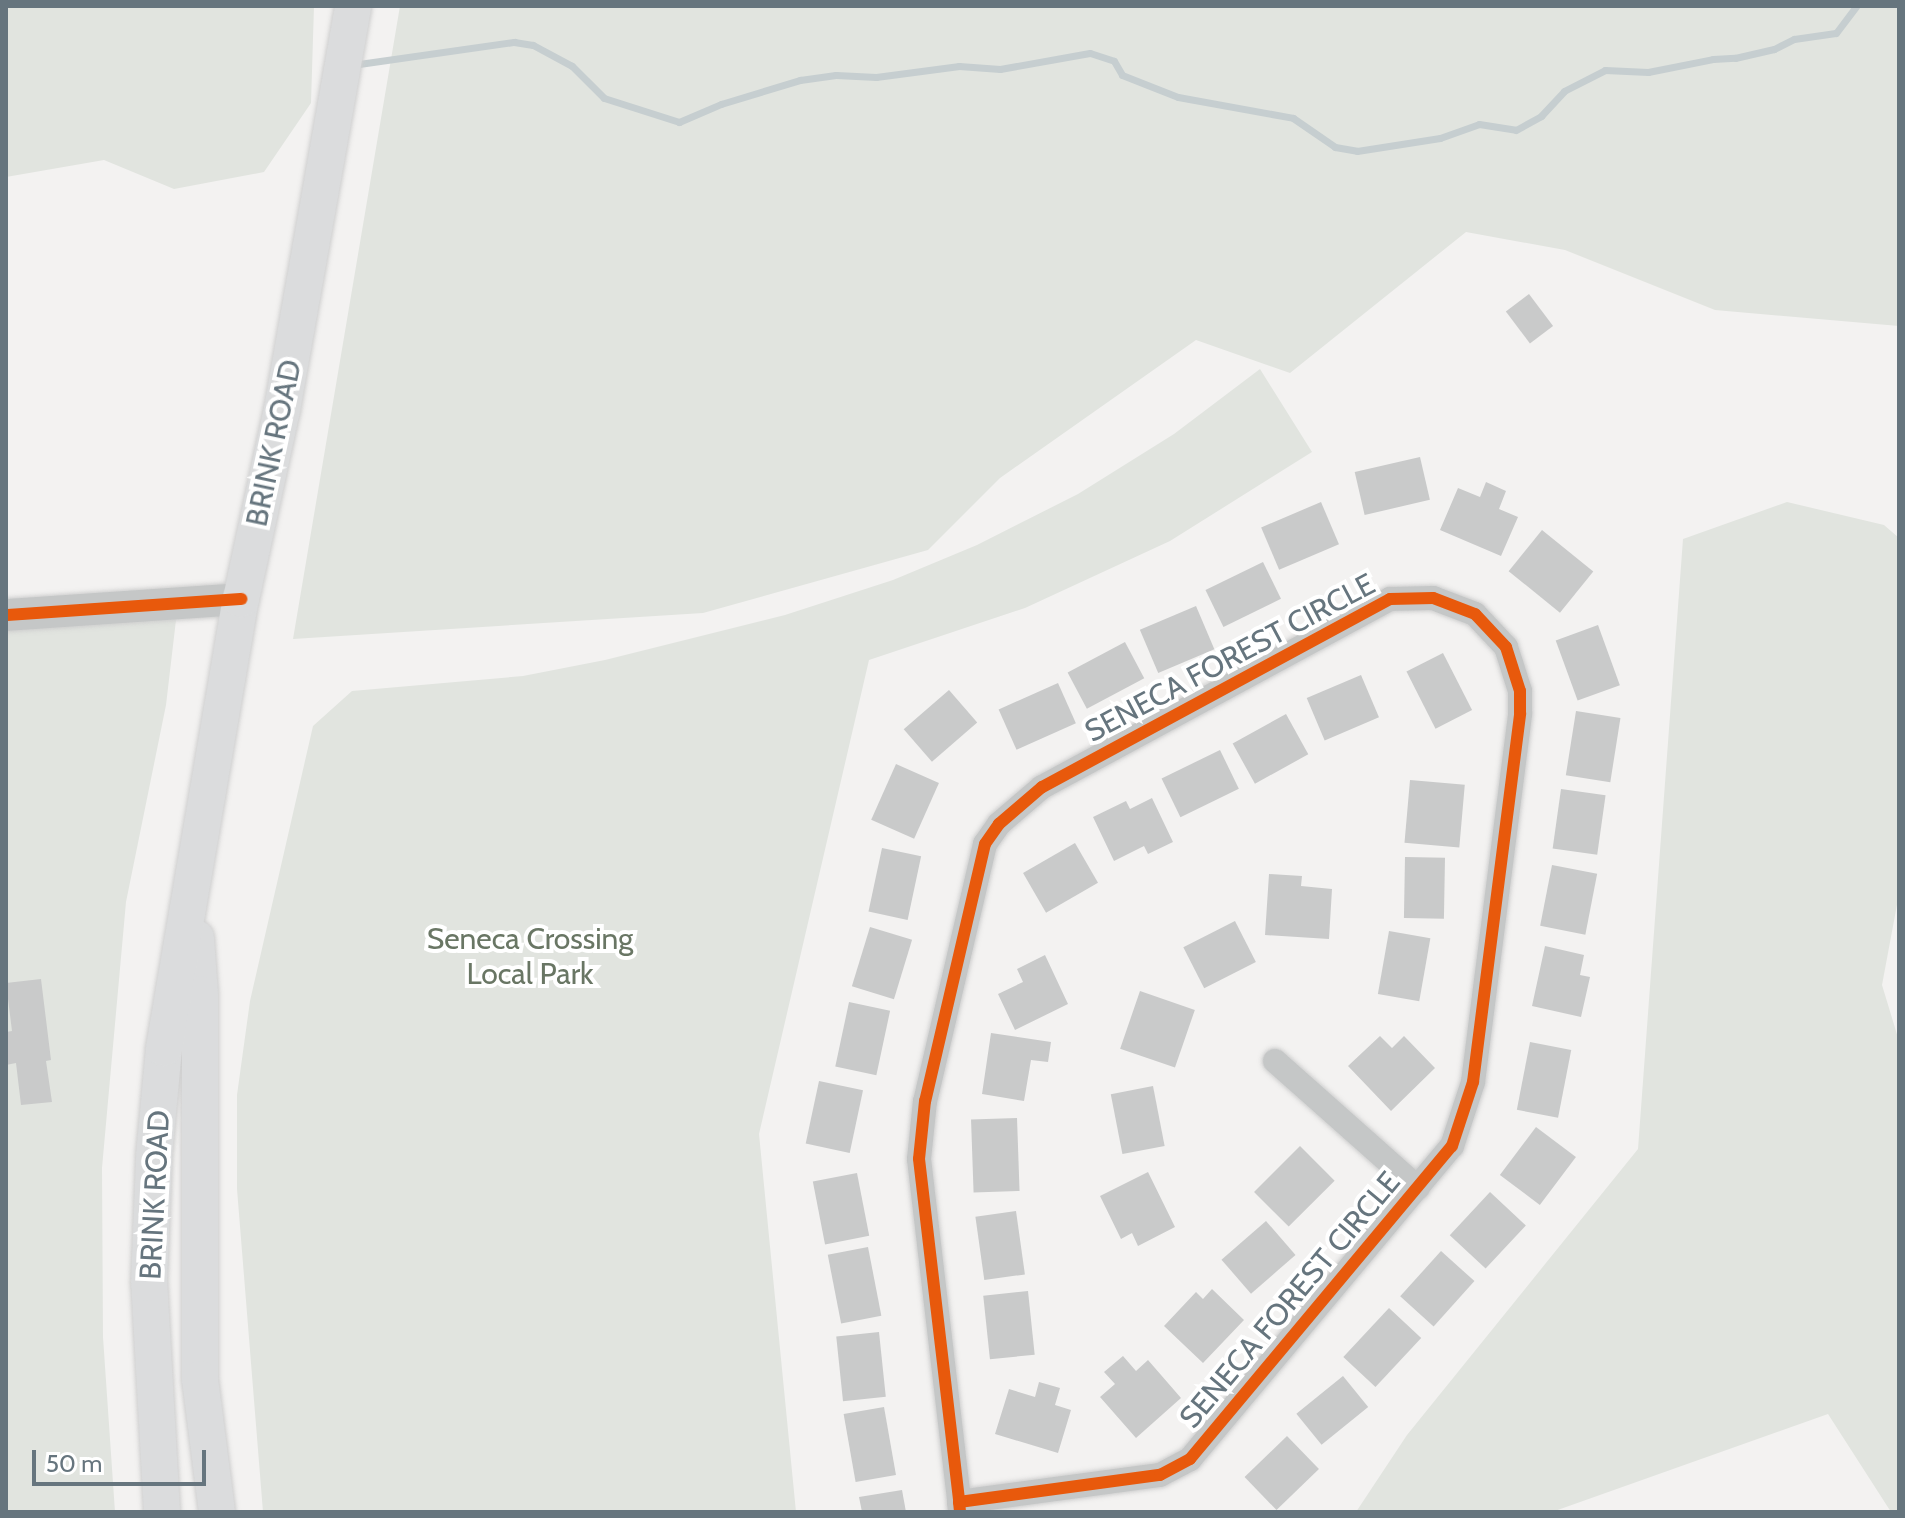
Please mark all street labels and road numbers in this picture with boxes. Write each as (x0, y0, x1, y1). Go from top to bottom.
street label: BRINK ROAD (239, 356, 309, 530)
street label: SENECA FOREST CIRCLE (1079, 566, 1381, 750)
street label: BRINK ROAD (133, 1109, 177, 1281)
street label: SENECA FOREST CIRCLE (1172, 1165, 1408, 1435)

